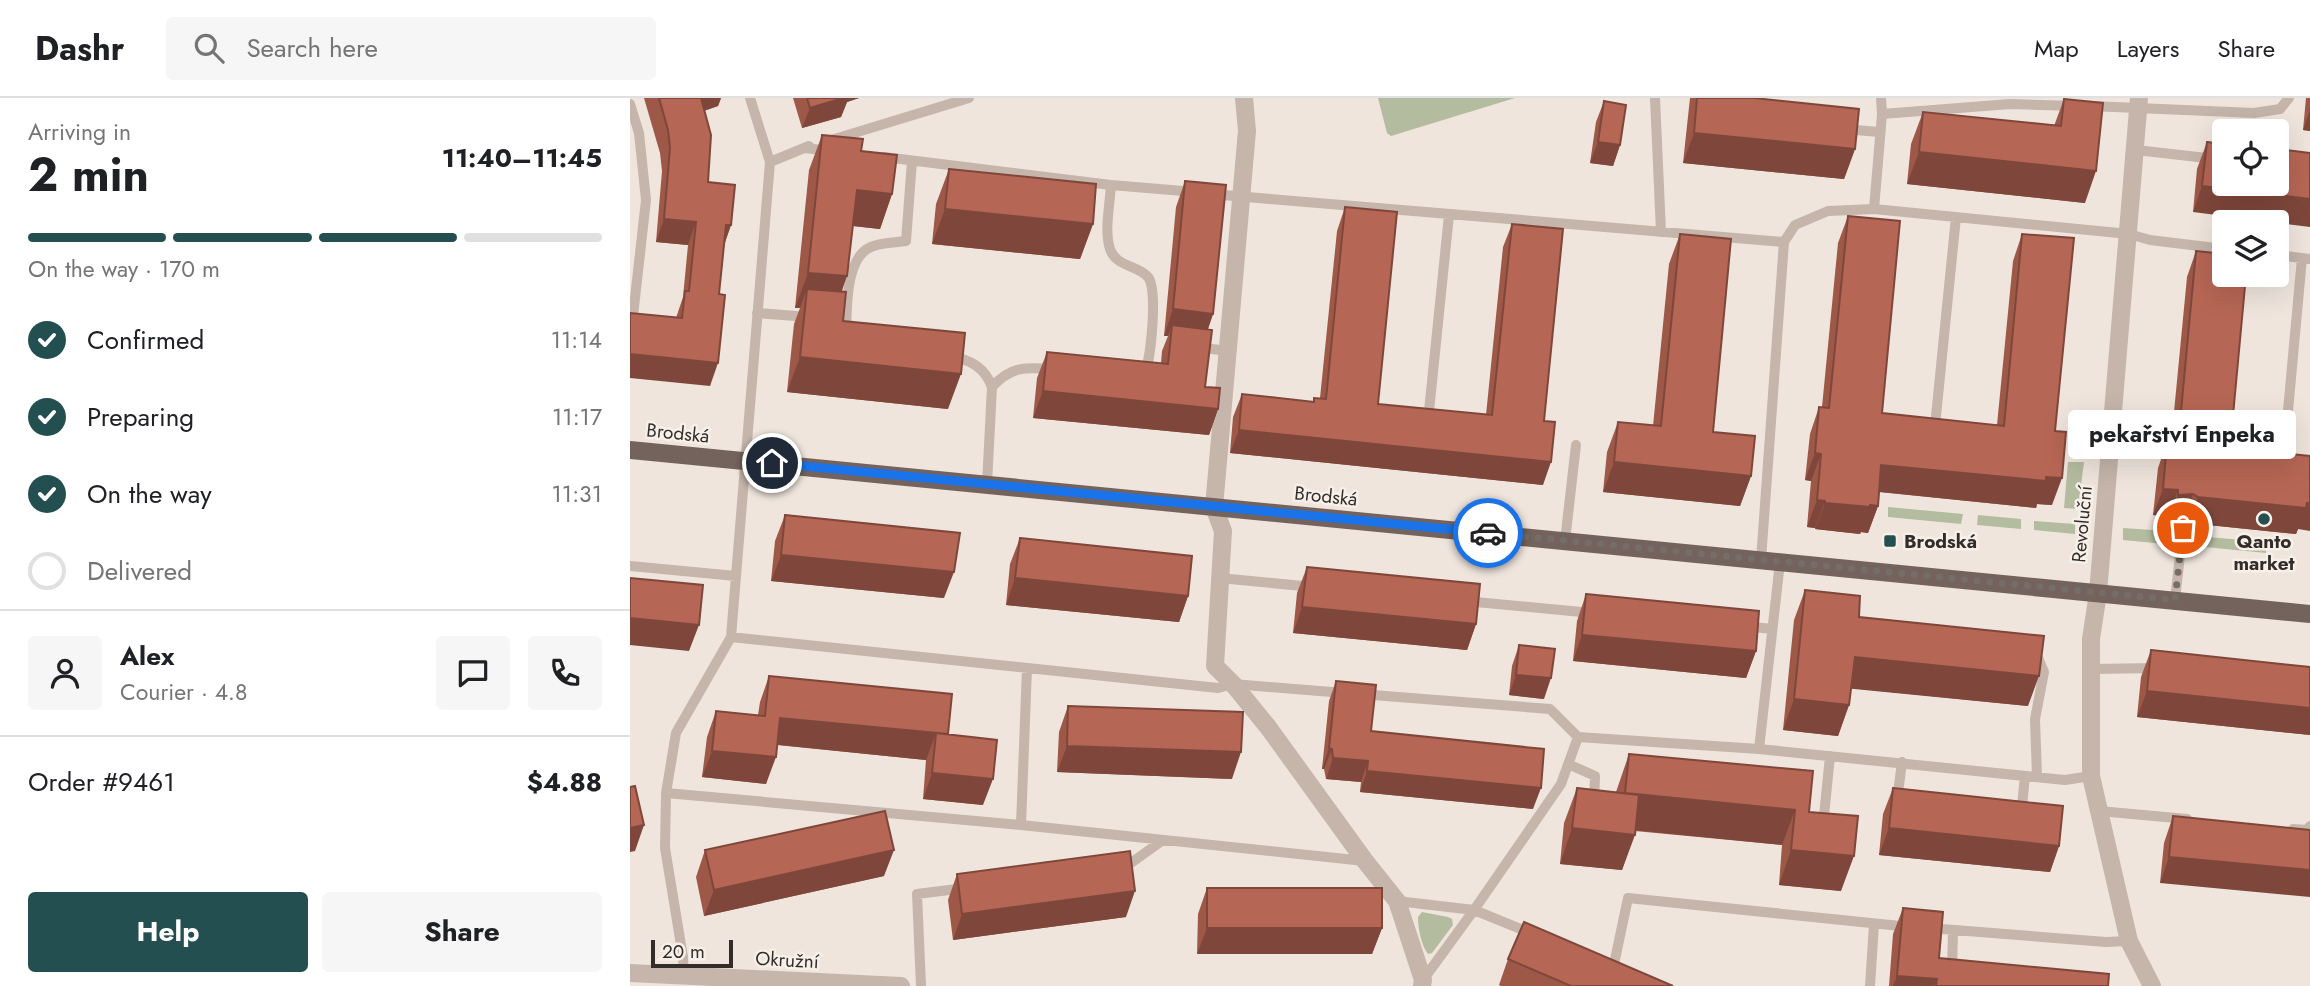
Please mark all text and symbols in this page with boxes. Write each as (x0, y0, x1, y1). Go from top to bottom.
search box (166, 17, 656, 80)
text: Dashr (35, 25, 124, 72)
icon: search (190, 29, 228, 67)
text: Search here (246, 29, 378, 67)
text: Map (2034, 31, 2079, 66)
text: Layers (2117, 31, 2179, 66)
text: Share (2217, 31, 2275, 66)
text: Arriving in (28, 115, 131, 149)
map controls (2212, 119, 2289, 287)
button: locate (2212, 119, 2289, 196)
text: 11:40–11:45 (442, 139, 602, 177)
text: 2 min (28, 142, 149, 208)
button: layers (2212, 210, 2289, 287)
text: On the way · 170 m (28, 252, 220, 286)
icon: check (28, 321, 66, 359)
text: Confirmed (87, 321, 204, 359)
text: 11:14 (551, 323, 602, 357)
icon: check (28, 398, 66, 436)
text: Preparing (87, 398, 194, 436)
text: 11:17 (552, 400, 602, 434)
callout: pekařství Enpeka (2069, 409, 2297, 458)
street label: Brodská (645, 416, 711, 450)
text: pekařství Enpeka (2089, 417, 2275, 451)
pin (742, 433, 802, 493)
icon: home (753, 444, 791, 482)
icon: check (28, 475, 66, 513)
text: On the way (87, 475, 212, 513)
text: 11:31 (551, 477, 602, 511)
street label: Brodská (1293, 479, 1359, 513)
street label: Revoluční (2065, 483, 2099, 563)
courier (1453, 498, 1523, 568)
pin (2153, 498, 2213, 558)
icon: bag (2164, 509, 2202, 547)
marker: Qanto market (2256, 511, 2272, 527)
icon: car (1469, 514, 1507, 552)
place label: Brodská (1904, 528, 1977, 555)
place label: Qanto market (2233, 528, 2295, 577)
marker: Brodská (1882, 533, 1898, 549)
text: Delivered (87, 552, 192, 590)
button: person (28, 636, 102, 710)
button: chat (436, 636, 510, 710)
button: phone (528, 636, 602, 710)
text: Alex (120, 637, 174, 675)
text: Courier · 4.8 (120, 675, 248, 709)
text: Order #9461 (28, 763, 175, 801)
text: $4.88 (527, 763, 602, 801)
button: Help (28, 892, 308, 972)
button: Share (322, 892, 602, 972)
scale bar (651, 937, 733, 969)
text: 20 m (662, 938, 705, 965)
street label: Okružní (755, 945, 820, 975)

